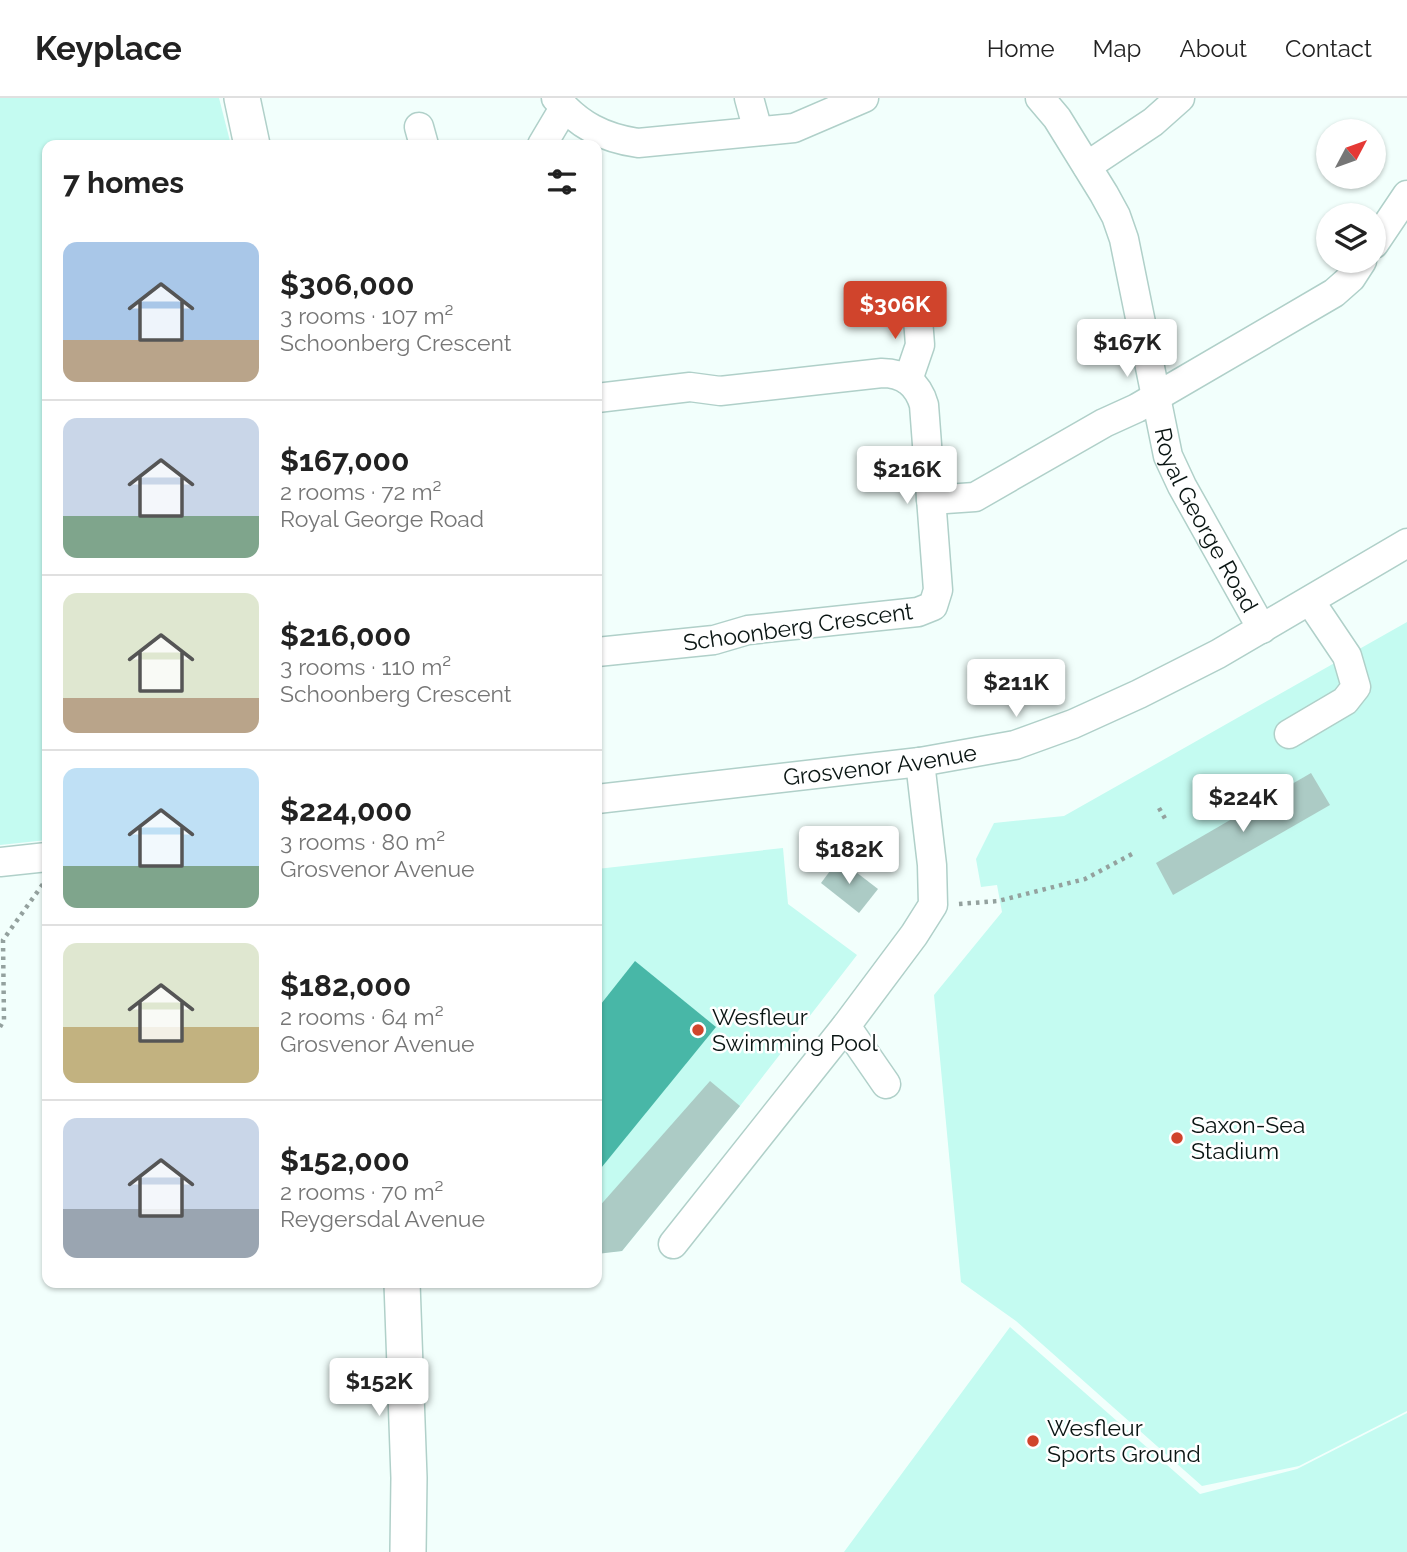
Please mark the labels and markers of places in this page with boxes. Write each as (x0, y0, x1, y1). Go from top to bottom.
pin: $306K (846, 282, 944, 341)
pin: $167K (1078, 320, 1176, 379)
pin: $216K (858, 446, 956, 506)
pin: $211K (967, 660, 1065, 719)
pin: $224K (1194, 774, 1292, 834)
pin: $182K (800, 826, 898, 886)
place label: Wesfleur Swimming Pool (712, 1003, 879, 1056)
marker: Wesfleur Swimming Pool (690, 1022, 706, 1038)
place label: Saxon-Sea Stadium (1191, 1111, 1305, 1164)
marker: Saxon-Sea Stadium (1169, 1130, 1185, 1146)
pin: $152K (330, 1358, 428, 1418)
place label: Wesfleur Sports Ground (1047, 1414, 1201, 1467)
marker: Wesfleur Sports Ground (1025, 1433, 1041, 1449)

